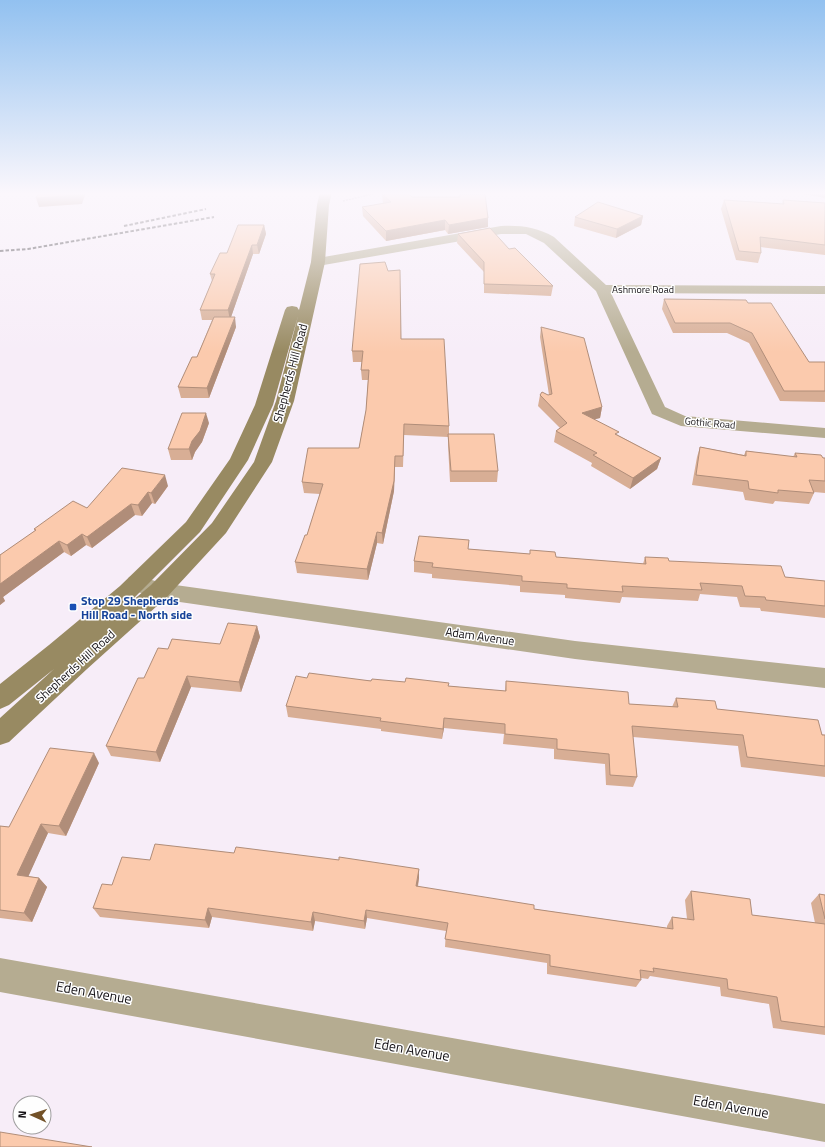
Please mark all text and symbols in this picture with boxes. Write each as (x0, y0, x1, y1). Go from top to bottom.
street label: Ashmore Road (612, 282, 674, 297)
street label: Shepherds Hill Road (268, 322, 312, 424)
street label: Gothic Road (684, 413, 736, 433)
place label: Stop 29 Shepherds Hill Road - North side (81, 591, 192, 624)
marker: Stop 29 Shepherds Hill Road - North side (68, 602, 78, 612)
street label: Adam Avenue (444, 622, 516, 650)
street label: Shepherds Hill Road (31, 625, 119, 707)
street label: Eden Avenue (55, 975, 133, 1009)
street label: Eden Avenue (373, 1032, 451, 1066)
street label: Eden Avenue (692, 1089, 770, 1123)
north arrow (12, 1095, 52, 1135)
text: N (14, 1110, 30, 1119)

